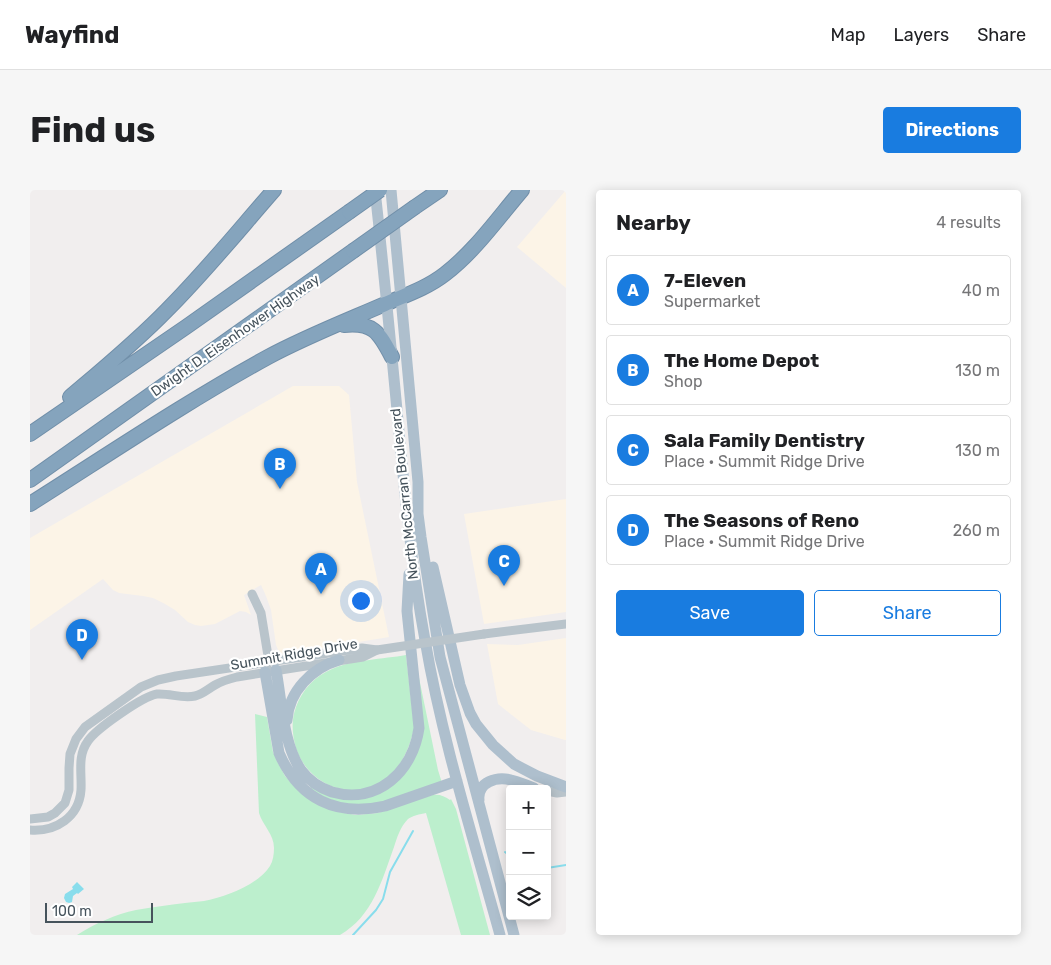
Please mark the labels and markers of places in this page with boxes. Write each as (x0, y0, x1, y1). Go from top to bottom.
pin: B (264, 448, 296, 489)
pin: C (488, 545, 520, 586)
pin: A (305, 553, 337, 594)
pin: D (66, 619, 98, 660)

